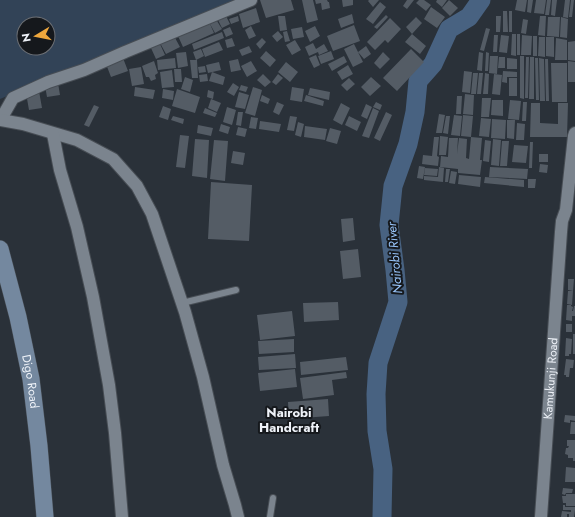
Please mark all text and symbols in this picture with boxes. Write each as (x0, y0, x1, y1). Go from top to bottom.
north arrow (16, 16, 56, 56)
text: N (18, 32, 35, 43)
water label: Nairobi River (382, 221, 407, 295)
street label: Kamukunji Road (539, 337, 563, 420)
street label: Digo Road (17, 353, 43, 409)
district label: Nairobi Handcraft (259, 403, 320, 437)

